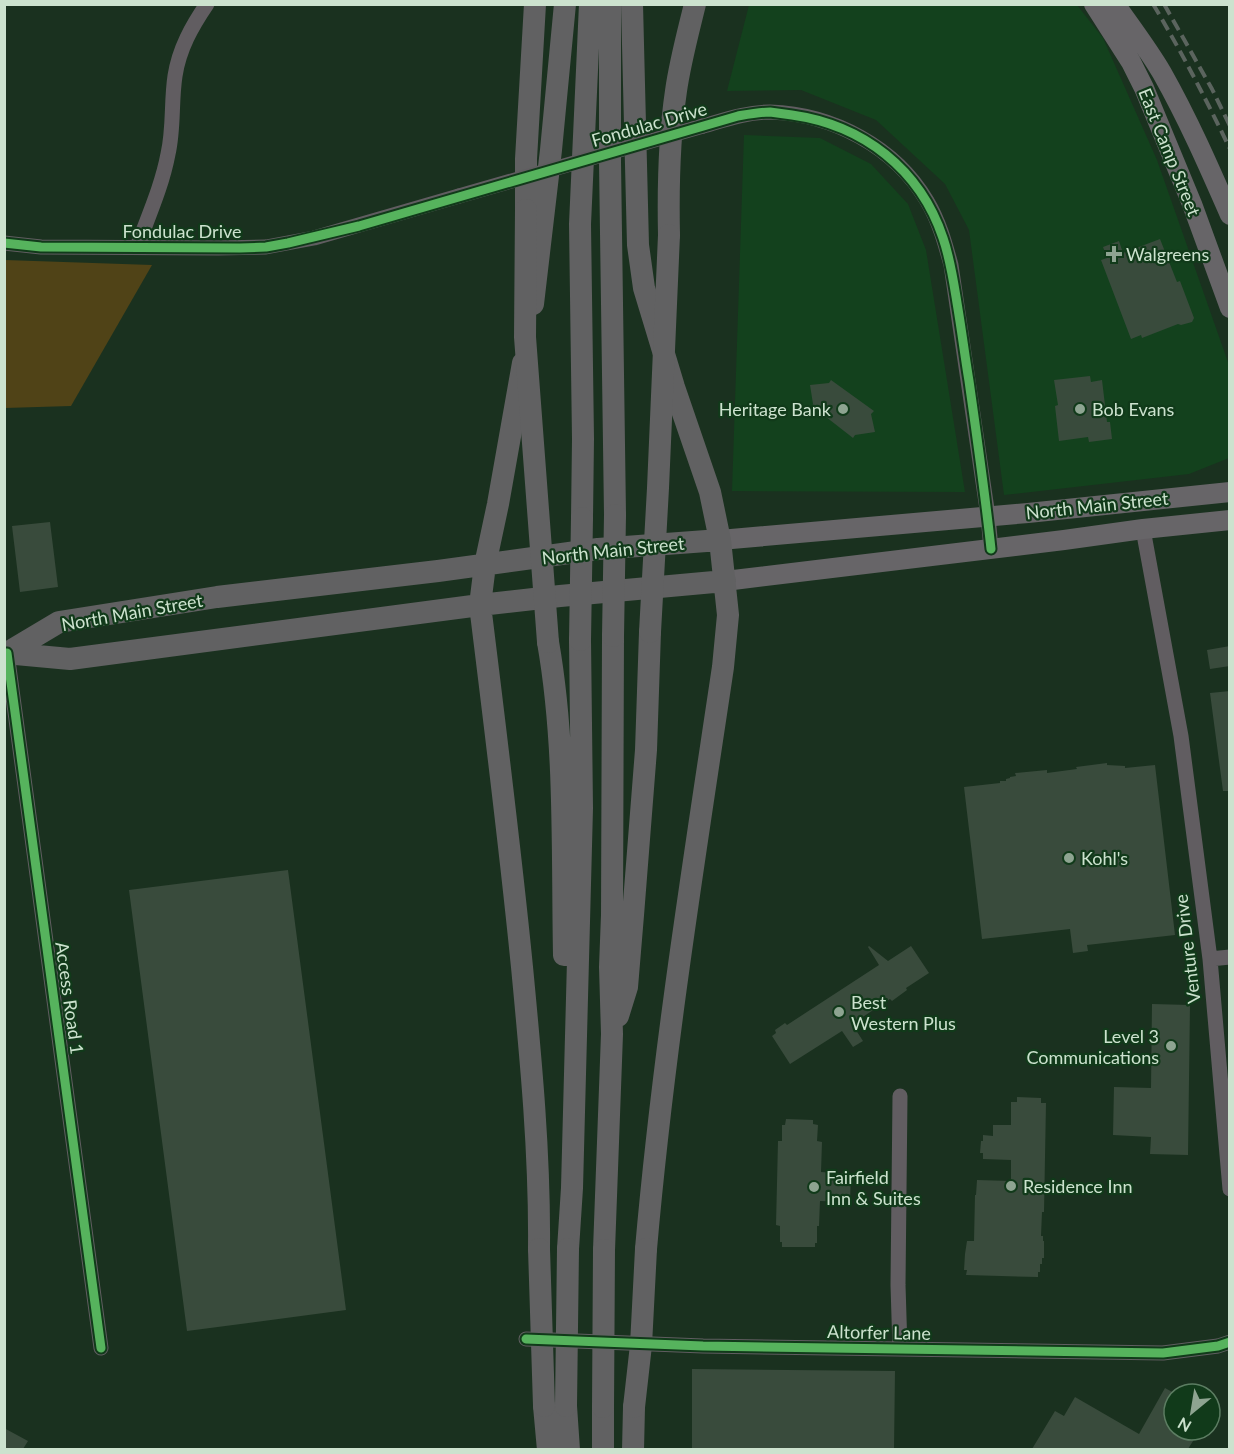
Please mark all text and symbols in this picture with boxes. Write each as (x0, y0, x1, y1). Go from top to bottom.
street label: East Camp Street (1134, 85, 1206, 220)
street label: Fondulac Drive (589, 97, 709, 151)
street label: Fondulac Drive (122, 220, 242, 242)
place label: Walgreens (1126, 243, 1209, 265)
marker: Walgreens (1107, 247, 1121, 261)
place label: Heritage Bank (719, 398, 832, 420)
place label: Bob Evans (1092, 398, 1174, 420)
marker: Heritage Bank (836, 402, 850, 416)
marker: Bob Evans (1073, 402, 1087, 416)
street label: North Main Street (1025, 487, 1170, 523)
street label: North Main Street (541, 532, 686, 568)
street label: North Main Street (60, 589, 205, 635)
place label: Kohl's (1081, 847, 1128, 869)
marker: Kohl's (1062, 851, 1076, 865)
street label: Venture Drive (1169, 893, 1205, 1005)
street label: Access Road 1 (51, 940, 89, 1056)
place label: Best Western Plus (851, 991, 956, 1034)
marker: Best Western Plus (832, 1005, 846, 1019)
place label: Level 3 Communications (1026, 1025, 1159, 1068)
marker: Level 3 Communications (1164, 1039, 1178, 1053)
place label: Fairfield Inn & Suites (826, 1166, 921, 1209)
place label: Residence Inn (1023, 1175, 1132, 1197)
marker: Residence Inn (1004, 1179, 1018, 1193)
marker: Fairfield Inn & Suites (807, 1180, 821, 1194)
street label: Altorfer Lane (827, 1320, 931, 1344)
north arrow (1162, 1382, 1222, 1442)
text: N (1174, 1414, 1194, 1437)

